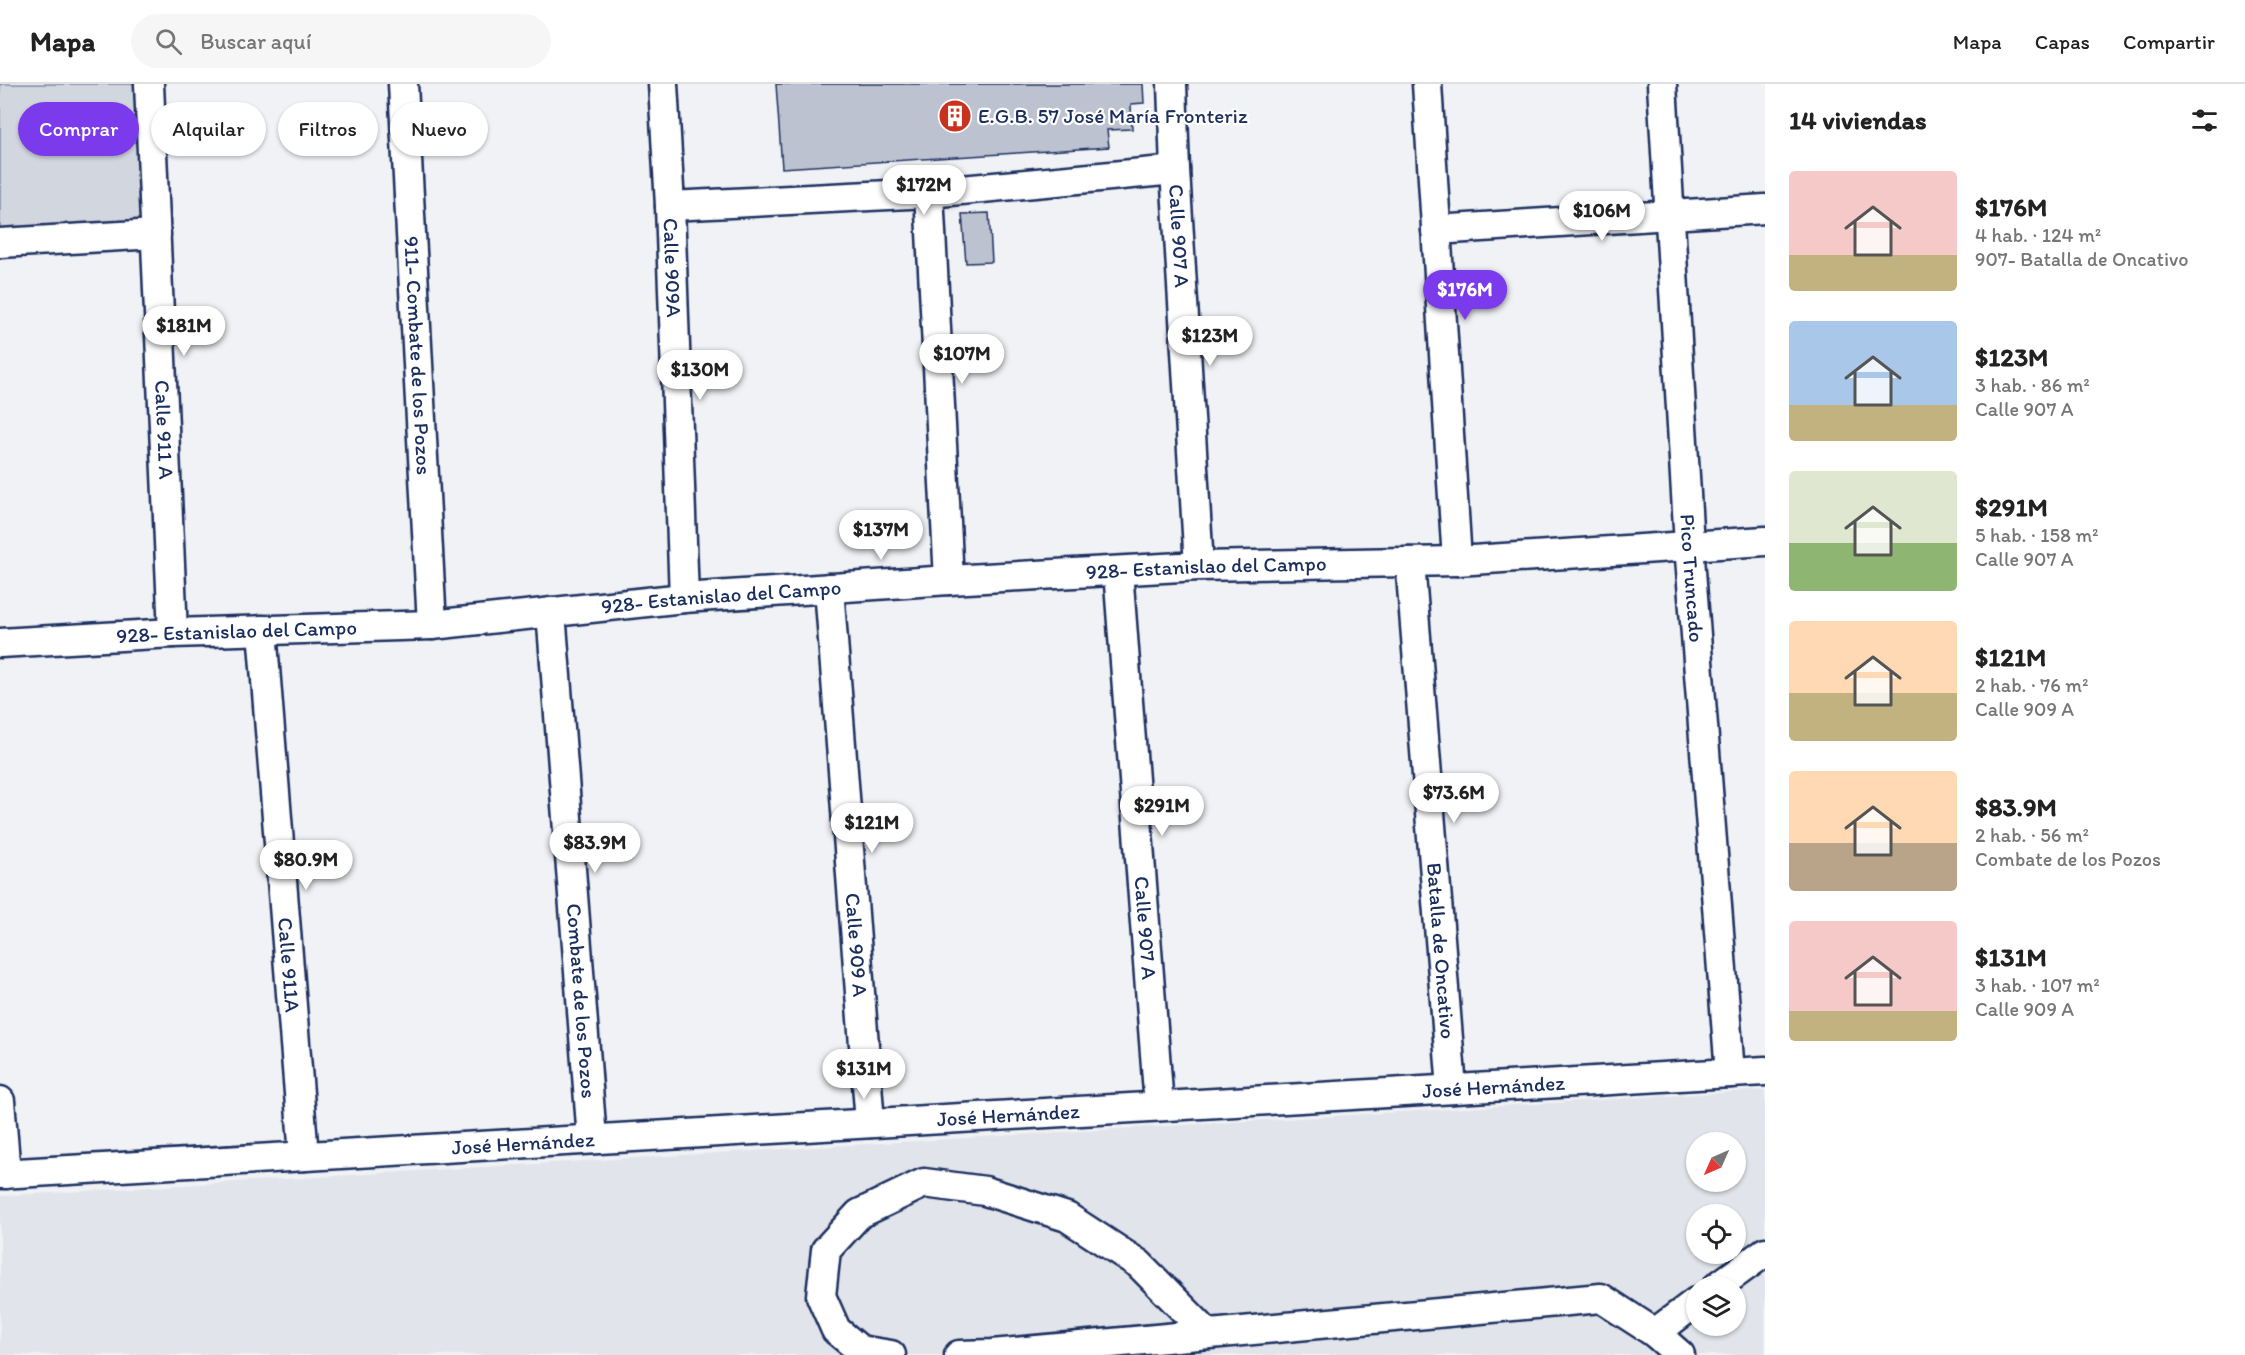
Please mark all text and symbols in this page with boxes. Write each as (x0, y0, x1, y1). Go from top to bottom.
search box (131, 14, 551, 68)
text: Mapa (30, 24, 95, 58)
icon: search (152, 25, 185, 58)
text: Buscar aquí (200, 28, 311, 55)
text: Mapa (1953, 29, 2002, 54)
text: Capas (2035, 29, 2090, 54)
text: Compartir (2123, 29, 2215, 54)
building icon: E.G.B. 57 José María Fronteriz (937, 98, 973, 134)
chip: Comprar (18, 102, 139, 156)
chip: Alquilar (151, 102, 266, 156)
chip: Filtros (278, 102, 378, 156)
chip: Nuevo (390, 102, 488, 156)
place label: E.G.B. 57 José María Fronteriz (978, 103, 1248, 128)
text: 14 viviendas (1789, 104, 1927, 136)
icon: filters (2188, 104, 2221, 137)
pin: $172M (882, 165, 966, 216)
text: $172M (896, 172, 952, 196)
street label: Calle 907 A (1164, 183, 1195, 289)
pin: $106M (1560, 191, 1644, 242)
text: $176M (1975, 191, 2047, 223)
icon: home (1837, 195, 1909, 267)
text: $106M (1573, 198, 1631, 222)
street label: Calle 909A (658, 218, 687, 318)
text: 4 hab. · 124 m² (1975, 223, 2101, 247)
street label: 911- Combate de los Pozos (399, 236, 437, 476)
text: 907- Batalla de Oncativo (1975, 247, 2188, 271)
pin: $176M (1423, 270, 1507, 321)
text: $176M (1437, 277, 1493, 301)
pin: $181M (142, 306, 226, 357)
text: $181M (156, 313, 212, 337)
pin: $123M (1168, 316, 1252, 367)
text: $123M (1182, 323, 1238, 347)
pin: $107M (920, 334, 1004, 385)
text: $107M (933, 341, 991, 365)
text: $123M (1975, 341, 2049, 373)
icon: home (1837, 345, 1909, 417)
pin: $130M (658, 350, 742, 401)
text: $130M (671, 357, 729, 381)
text: 3 hab. · 86 m² (1975, 373, 2090, 397)
street label: Calle 911 A (150, 379, 179, 481)
text: Calle 907 A (1975, 397, 2074, 421)
text: $291M (1975, 491, 2048, 523)
icon: home (1837, 495, 1909, 567)
pin: $137M (839, 510, 923, 561)
street label: Pico Truncado (1675, 513, 1710, 643)
text: $137M (853, 517, 909, 541)
text: 5 hab. · 158 m² (1975, 523, 2099, 547)
text: Calle 907 A (1975, 547, 2074, 571)
street label: 928- Estanislao del Campo (1085, 551, 1327, 584)
street label: 928- Estanislao del Campo (600, 574, 842, 619)
street label: 928- Estanislao del Campo (116, 614, 357, 648)
text: $121M (1975, 641, 2046, 673)
icon: home (1837, 645, 1909, 717)
text: 2 hab. · 76 m² (1975, 673, 2088, 697)
text: Calle 909 A (1975, 697, 2074, 721)
pin: $73.6M (1405, 773, 1503, 824)
text: $73.6M (1423, 780, 1485, 804)
pin: $291M (1120, 786, 1204, 837)
text: $83.9M (1975, 791, 2057, 823)
text: $291M (1134, 793, 1190, 817)
icon: home (1837, 795, 1909, 867)
pin: $121M (830, 803, 914, 854)
text: $121M (845, 810, 899, 834)
pin: $83.9M (546, 823, 644, 874)
text: 2 hab. · 56 m² (1975, 823, 2089, 847)
text: $83.9M (563, 830, 627, 854)
pin: $80.9M (257, 840, 355, 891)
text: $80.9M (274, 847, 338, 871)
text: Combate de los Pozos (1975, 847, 2161, 871)
street label: Batalla de Oncativo (1422, 862, 1461, 1040)
street label: Calle 907 A (1129, 875, 1162, 981)
street label: Calle 909 A (840, 892, 873, 998)
street label: Combate de los Pozos (562, 902, 602, 1099)
street label: Calle 911A (273, 917, 306, 1014)
text: $131M (1975, 941, 2047, 973)
icon: home (1837, 945, 1909, 1017)
text: 3 hab. · 107 m² (1975, 973, 2100, 997)
text: Calle 909 A (1975, 997, 2074, 1021)
pin: $131M (822, 1049, 906, 1100)
text: $131M (836, 1056, 892, 1080)
street label: José Hernández (1421, 1070, 1566, 1103)
street label: José Hernández (936, 1098, 1081, 1131)
street label: José Hernández (451, 1126, 595, 1160)
north arrow (1686, 1132, 1746, 1192)
map controls (1686, 1132, 1746, 1336)
button: locate (1686, 1204, 1746, 1264)
button: layers (1686, 1276, 1746, 1336)

